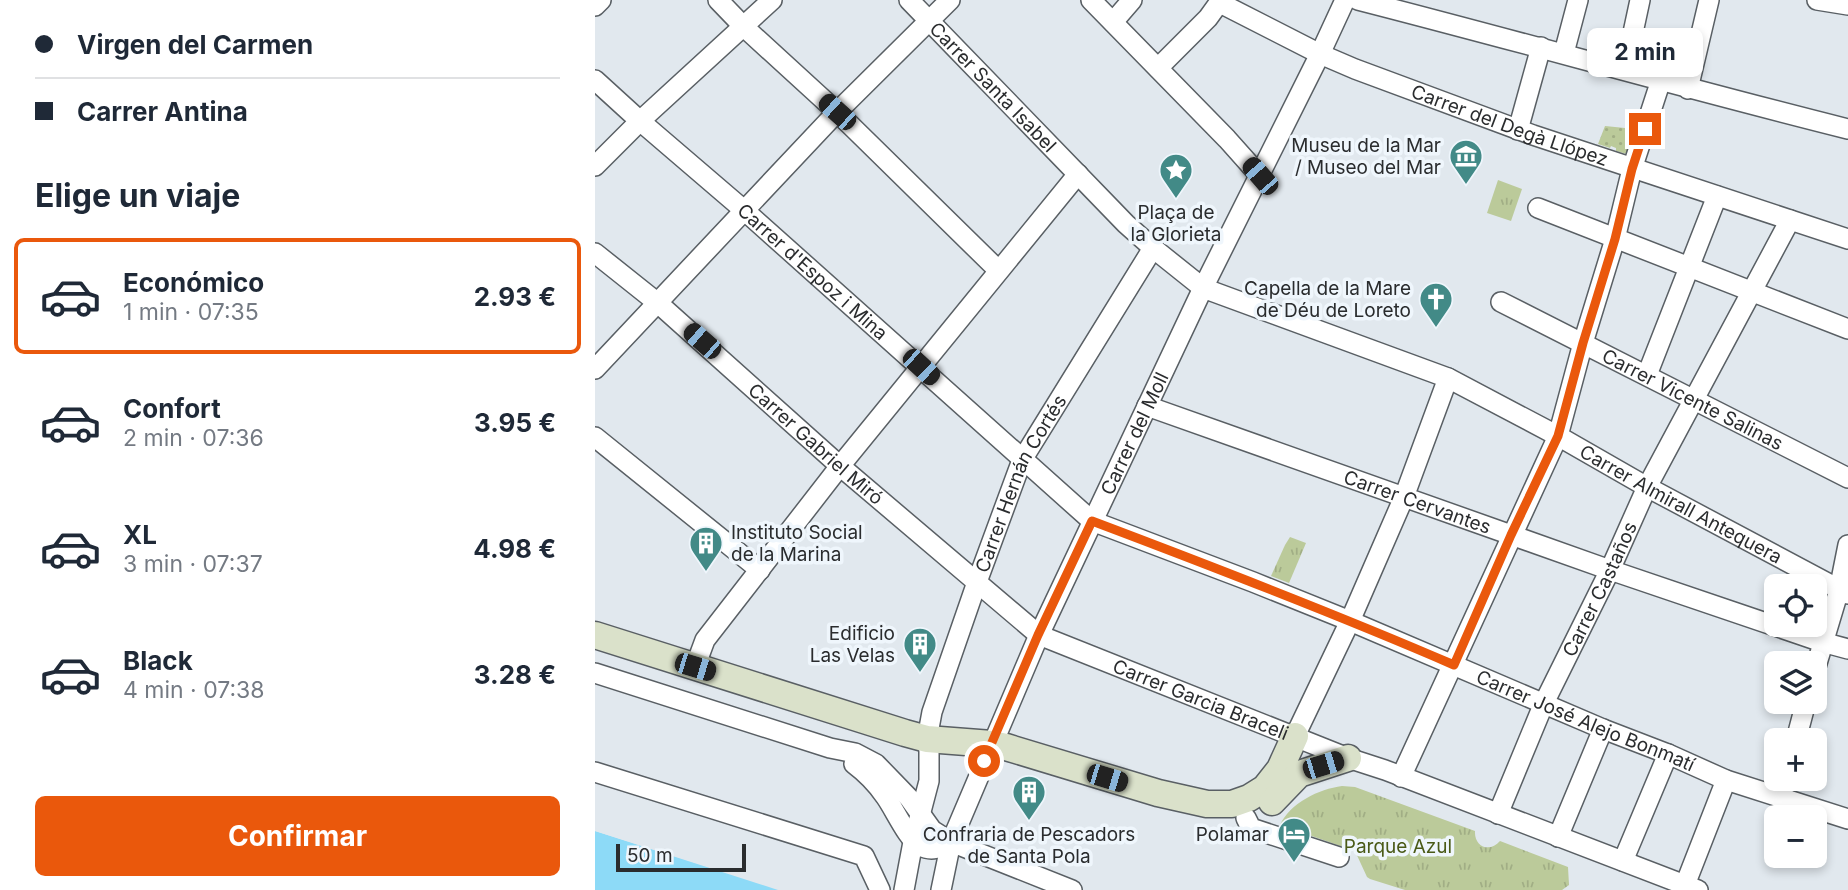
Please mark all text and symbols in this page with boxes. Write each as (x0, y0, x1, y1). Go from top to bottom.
street label: Carrer Santa Isabel (925, 17, 1061, 157)
callout: 2 min (1587, 27, 1703, 76)
text: Virgen del Carmen (77, 29, 313, 60)
text: 2 min (1614, 38, 1676, 66)
street label: Carrer del Degà Llópez (1408, 80, 1611, 171)
car (815, 90, 860, 134)
text: Carrer Antina (77, 96, 248, 127)
route end (1629, 113, 1661, 145)
place label: Museu de la Mar / Museo del Mar (1291, 134, 1441, 179)
museum icon: Museu de la Mar / Museo del Mar (1447, 137, 1485, 186)
place icon: Plaça de la Glorieta (1157, 151, 1195, 200)
car (1239, 153, 1282, 199)
text: Elige un viaje (35, 176, 240, 215)
street label: Carrer d'Espoz i Mina (733, 199, 892, 345)
place label: Plaça de la Glorieta (1131, 201, 1221, 246)
icon: car (39, 265, 102, 328)
text: Económico (123, 267, 264, 298)
place label: Capella de la Mare de Déu de Loreto (1244, 277, 1411, 322)
church icon: Capella de la Mare de Déu de Loreto (1417, 280, 1455, 329)
text: 2.93 € (474, 281, 556, 312)
text: 1 min · 07:35 (123, 298, 259, 326)
car (680, 319, 725, 363)
street label: Carrer Vicente Salinas (1598, 344, 1787, 455)
car (899, 345, 944, 389)
street label: Carrer del Moll (1096, 369, 1174, 499)
street label: Carrer Gabriel Miró (743, 379, 888, 510)
icon: car (39, 391, 102, 454)
street label: Carrer Hernán Cortés (971, 391, 1071, 576)
text: Confort (123, 393, 221, 424)
text: 3.95 € (474, 407, 556, 438)
text: 2 min · 07:36 (123, 424, 264, 452)
street label: Carrer Almirall Antequera (1576, 440, 1786, 569)
street label: Carrer Cervantes (1341, 466, 1494, 539)
icon: car (39, 517, 102, 580)
street label: Carrer Castaños (1558, 518, 1642, 660)
text: XL (123, 519, 157, 550)
place label: Instituto Social de la Marina (731, 521, 863, 566)
building icon: Instituto Social de la Marina (687, 524, 725, 573)
text: 4.98 € (473, 533, 556, 564)
text: 3 min · 07:37 (123, 550, 263, 578)
map controls (1764, 574, 1827, 868)
button: locate (1764, 574, 1827, 637)
place label: Edificio Las Velas (810, 622, 895, 667)
building icon: Edificio Las Velas (901, 625, 939, 674)
icon: car (39, 643, 102, 706)
text: Black (123, 645, 193, 676)
car (672, 651, 719, 683)
button: layers (1764, 651, 1827, 714)
street label: Carrer Garcia Braceli (1109, 655, 1292, 745)
text: 3.28 € (474, 659, 556, 690)
street label: Carrer José Alejo Bonmatí (1473, 665, 1699, 777)
text: 4 min · 07:38 (123, 676, 265, 704)
button: + (1764, 728, 1827, 791)
route start (968, 745, 1000, 777)
car (1300, 749, 1347, 781)
car (1084, 762, 1131, 794)
building icon: Confraria de Pescadors de Santa Pola (1010, 773, 1048, 822)
button: Confirmar (35, 796, 560, 876)
button: − (1764, 805, 1827, 868)
hotel icon: Polamar (1275, 815, 1313, 864)
place label: Confraria de Pescadors de Santa Pola (923, 823, 1135, 868)
place label: Polamar (1196, 823, 1269, 846)
park label: Parque Azul (1344, 835, 1452, 858)
scale bar (616, 841, 745, 873)
text: 50 m (627, 844, 673, 867)

